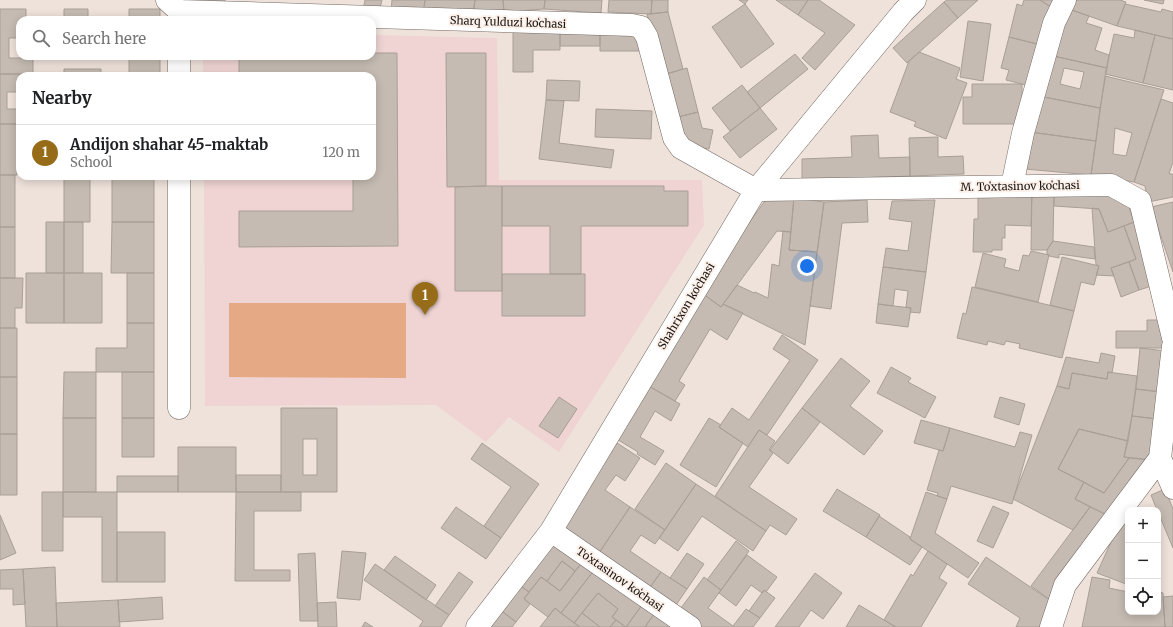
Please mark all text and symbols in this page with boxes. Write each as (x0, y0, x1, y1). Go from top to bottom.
street label: Sharq Yulduzi koʻchasi (450, 13, 567, 31)
search box (16, 16, 376, 60)
icon: search (30, 27, 52, 49)
text: Search here (62, 29, 146, 48)
text: Nearby (32, 87, 92, 109)
text: Andijon shahar 45-maktab (70, 135, 268, 154)
text: 1 (42, 144, 48, 161)
text: 120 m (322, 144, 360, 161)
text: School (70, 154, 112, 171)
street label: M. Toʻxtasinov koʻchasi (960, 178, 1080, 194)
your location (797, 256, 817, 276)
street label: Shahrixon koʻchasi (655, 260, 718, 352)
pin: 1 (412, 282, 438, 315)
map controls (1125, 507, 1161, 615)
button: + (1125, 507, 1161, 543)
button: − (1125, 543, 1161, 579)
street label: Toʻxtasinov koʻchasi (574, 544, 667, 615)
button: locate (1125, 579, 1161, 615)

